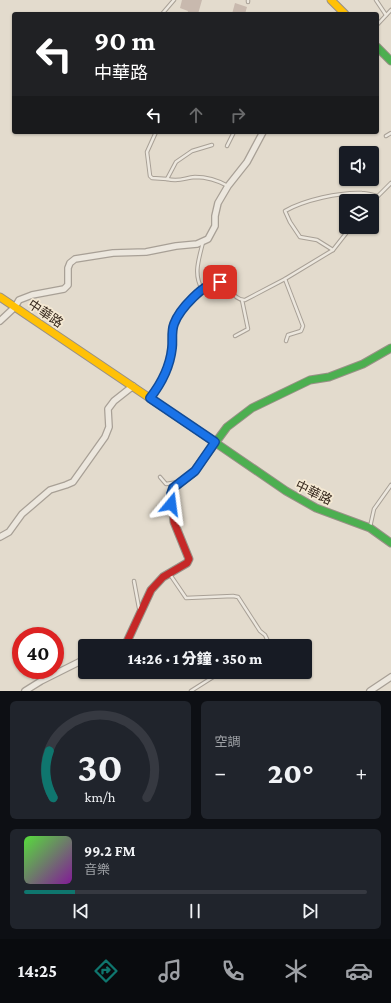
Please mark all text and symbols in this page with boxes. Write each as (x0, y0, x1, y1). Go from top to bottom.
text: 90 m (94, 25, 155, 56)
icon: left (28, 28, 80, 80)
text: 中華路 (94, 63, 148, 83)
icon: left (143, 104, 165, 126)
icon: ahead (185, 104, 207, 126)
icon: right (227, 104, 249, 126)
map controls (339, 146, 379, 234)
button: sound (339, 146, 379, 186)
button: layers (339, 194, 379, 234)
pin (203, 265, 237, 299)
icon: arrive (209, 271, 231, 293)
street label: 中華路 (25, 296, 66, 331)
street label: 中華路 (293, 477, 335, 508)
position arrow (150, 483, 192, 525)
speed limit sign: 40 (12, 627, 64, 679)
text: 14:26 · 1 分鐘 · 350 m (128, 651, 262, 667)
text: 空調 (215, 734, 241, 749)
text: 30 (77, 744, 123, 790)
text: 20° (267, 756, 314, 789)
text: − (215, 760, 226, 785)
text: + (355, 760, 367, 785)
text: km/h (85, 789, 116, 805)
text: 99.2 FM (84, 843, 136, 859)
text: 音樂 (84, 862, 110, 877)
icon: previous (70, 900, 92, 922)
icon: pause (184, 900, 206, 922)
icon: next (299, 900, 321, 922)
icon: directions (92, 957, 120, 985)
icon: music (156, 957, 184, 985)
icon: phone (219, 957, 247, 985)
icon: climate (282, 957, 310, 985)
icon: car (345, 957, 373, 985)
text: 14:25 (18, 961, 57, 981)

